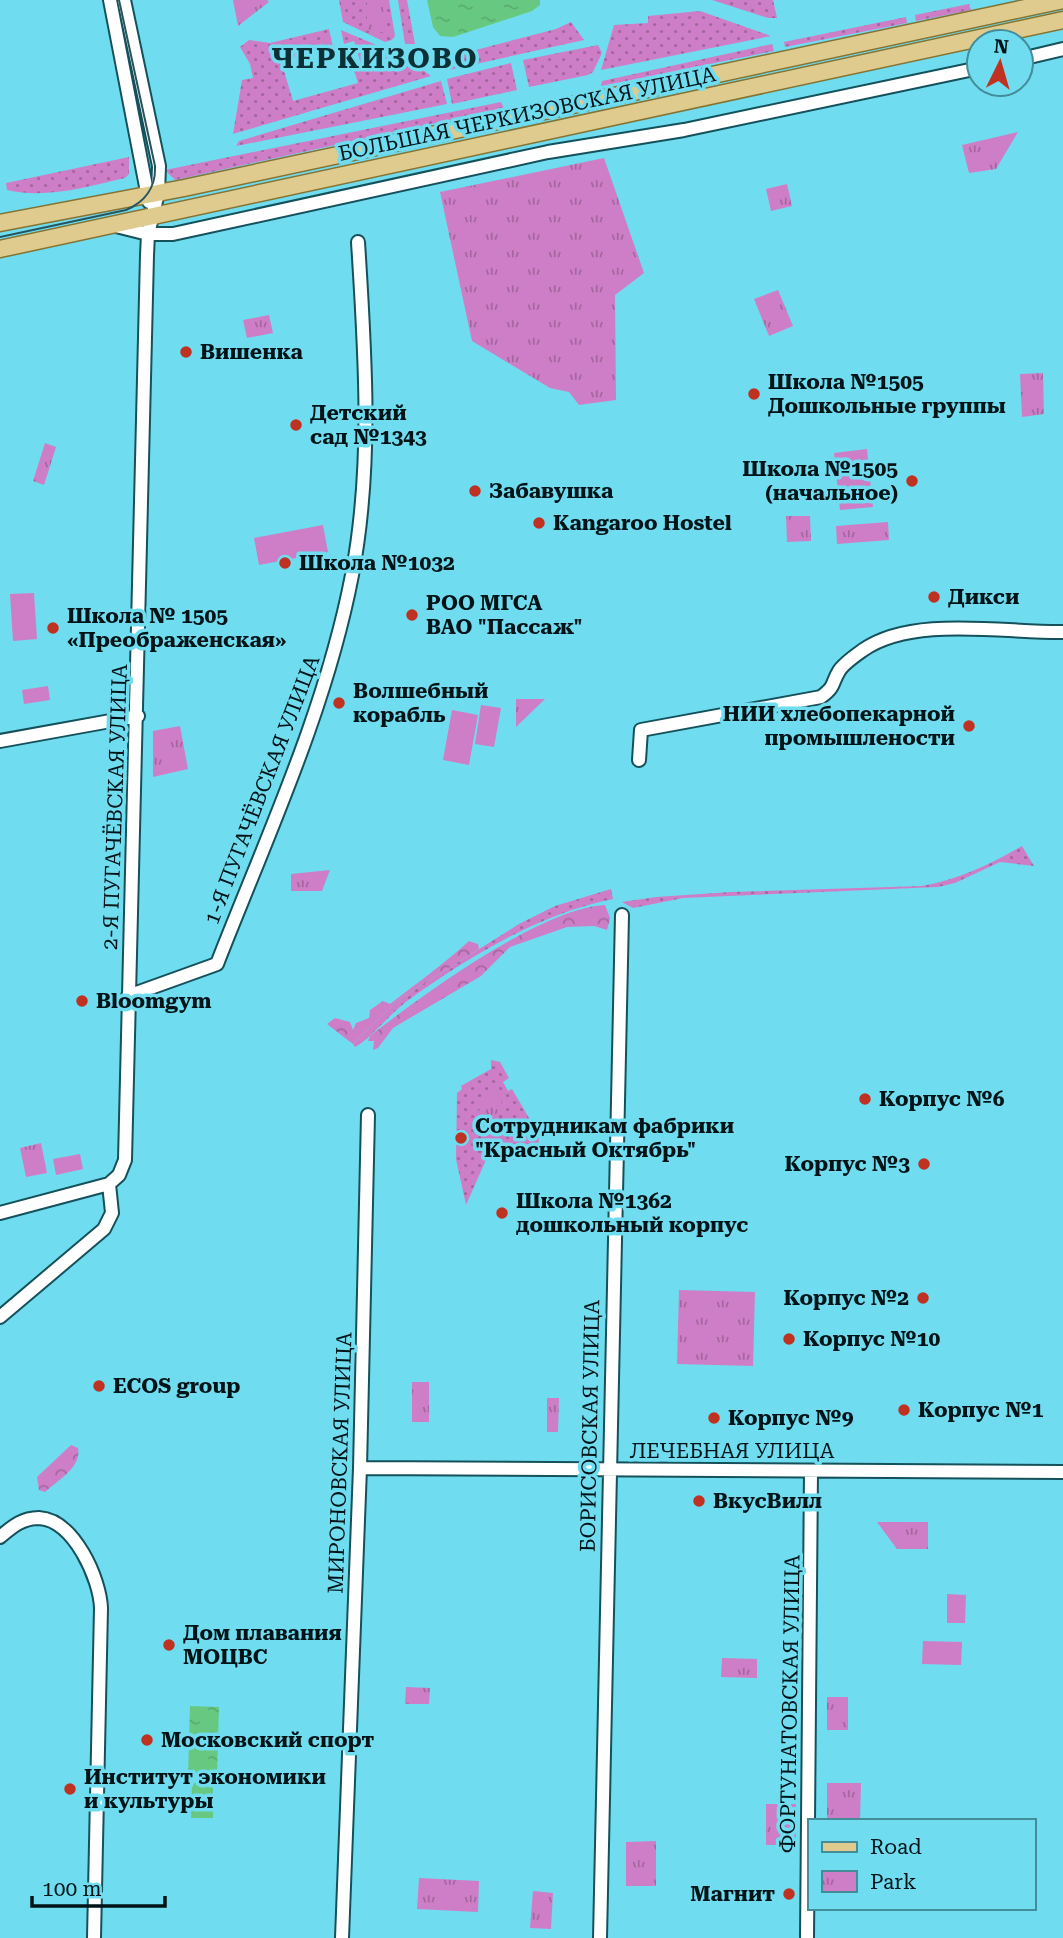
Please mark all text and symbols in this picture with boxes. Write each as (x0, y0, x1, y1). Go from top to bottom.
north arrow (965, 28, 1035, 98)
text: N (993, 34, 1010, 59)
district label: ЧЕРКИЗОВО (271, 42, 479, 75)
street label: БОЛЬШАЯ ЧЕРКИЗОВСКАЯ УЛИЦА (336, 62, 718, 166)
place label: Вишенка (200, 340, 304, 364)
marker: Вишенка (178, 344, 194, 360)
place label: Школа №1505 Дошкольные группы (768, 370, 1006, 418)
marker: Школа №1505 Дошкольные группы (746, 386, 762, 402)
place label: Детский сад №1343 (310, 401, 427, 449)
marker: Детский сад №1343 (288, 417, 304, 433)
place label: Школа №1505 (начальное) (742, 457, 898, 505)
marker: Школа №1505 (начальное) (904, 473, 920, 489)
place label: Забавушка (489, 479, 614, 503)
marker: Забавушка (467, 483, 483, 499)
place label: Kangaroo Hostel (553, 511, 732, 535)
marker: Kangaroo Hostel (531, 515, 547, 531)
place label: Школа №1032 (299, 551, 455, 575)
marker: Школа №1032 (277, 555, 293, 571)
place label: Дикси (948, 585, 1019, 609)
marker: Дикси (926, 589, 942, 605)
place label: РОО МГСА ВАО "Пассаж" (426, 591, 583, 639)
place label: Школа № 1505 «Преображенская» (67, 604, 287, 652)
marker: РОО МГСА ВАО "Пассаж" (404, 607, 420, 623)
marker: Школа № 1505 «Преображенская» (45, 620, 61, 636)
street label: 1-Я ПУГАЧЁВСКАЯ УЛИЦА (200, 652, 325, 928)
street label: 2-Я ПУГАЧЁВСКАЯ УЛИЦА (98, 663, 132, 950)
place label: Волшебный корабль (353, 679, 489, 727)
marker: Волшебный корабль (331, 695, 347, 711)
place label: НИИ хлебопекарной промышлености (723, 702, 955, 750)
marker: НИИ хлебопекарной промышлености (961, 718, 977, 734)
place label: Bloomgym (96, 989, 212, 1013)
marker: Bloomgym (74, 993, 90, 1009)
place label: Корпус №6 (879, 1087, 1005, 1111)
marker: Корпус №6 (857, 1091, 873, 1107)
place label: Сотрудникам фабрики "Красный Октябрь" (475, 1114, 734, 1162)
marker: Сотрудникам фабрики "Красный Октябрь" (453, 1130, 469, 1146)
place label: Корпус №3 (785, 1152, 910, 1176)
marker: Корпус №3 (916, 1156, 932, 1172)
place label: Школа №1362 дошкольный корпус (516, 1189, 748, 1237)
marker: Школа №1362 дошкольный корпус (494, 1205, 510, 1221)
place label: Корпус №2 (784, 1286, 909, 1310)
marker: Корпус №2 (915, 1290, 931, 1306)
street label: БОРИСОВСКАЯ УЛИЦА (576, 1299, 604, 1552)
place label: Корпус №10 (803, 1327, 940, 1351)
street label: МИРОНОВСКАЯ УЛИЦА (323, 1331, 357, 1594)
marker: Корпус №10 (781, 1331, 797, 1347)
place label: ECOS group (113, 1374, 240, 1398)
marker: ECOS group (91, 1378, 107, 1394)
place label: Корпус №1 (918, 1398, 1044, 1422)
marker: Корпус №1 (896, 1402, 912, 1418)
place label: Корпус №9 (728, 1406, 854, 1430)
marker: Корпус №9 (706, 1410, 722, 1426)
street label: ЛЕЧЕБНАЯ УЛИЦА (630, 1439, 835, 1463)
place label: ВкусВилл (713, 1489, 822, 1513)
marker: ВкусВилл (691, 1493, 707, 1509)
street label: ФОРТУНАТОВСКАЯ УЛИЦА (775, 1554, 805, 1853)
place label: Дом плавания МОЦВС (183, 1621, 342, 1669)
marker: Дом плавания МОЦВС (161, 1637, 177, 1653)
place label: Московский спорт (161, 1728, 375, 1752)
marker: Московский спорт (139, 1732, 155, 1748)
place label: Институт экономики и культуры (84, 1765, 326, 1813)
marker: Институт экономики и культуры (62, 1781, 78, 1797)
legend (808, 1819, 1035, 1910)
text: Road (870, 1835, 922, 1859)
scale bar (32, 1864, 164, 1908)
text: Park (870, 1870, 916, 1894)
text: 100 m (42, 1877, 102, 1901)
place label: Магнит (690, 1882, 775, 1906)
marker: Магнит (781, 1886, 797, 1902)

